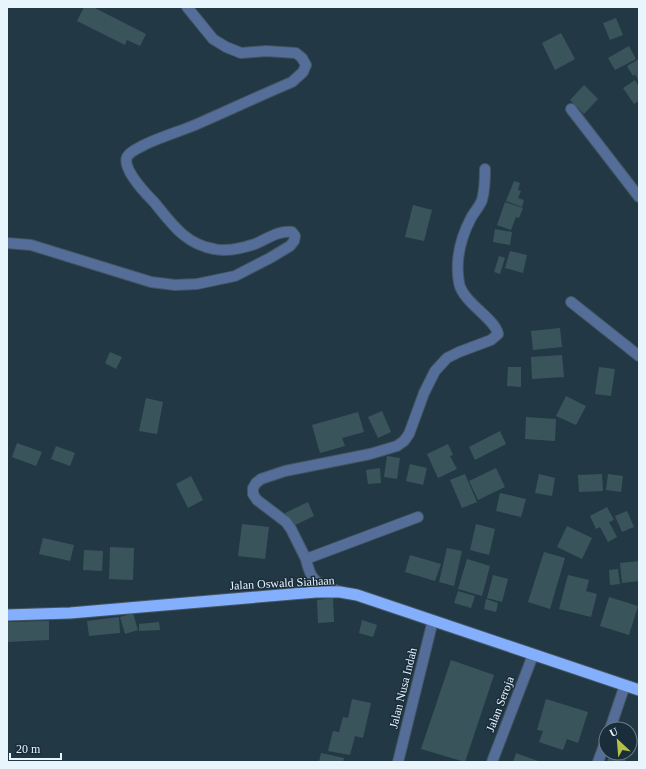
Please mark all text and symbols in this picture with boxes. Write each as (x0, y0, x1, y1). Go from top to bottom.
street label: Jalan Oswald Siahaan (229, 573, 335, 593)
street label: Jalan Nusa Indah (386, 646, 420, 730)
street label: Jalan Seroja (483, 674, 517, 734)
north arrow (598, 721, 638, 761)
text: U (607, 725, 620, 739)
scale bar (10, 735, 61, 761)
text: 20 m (16, 742, 41, 756)

